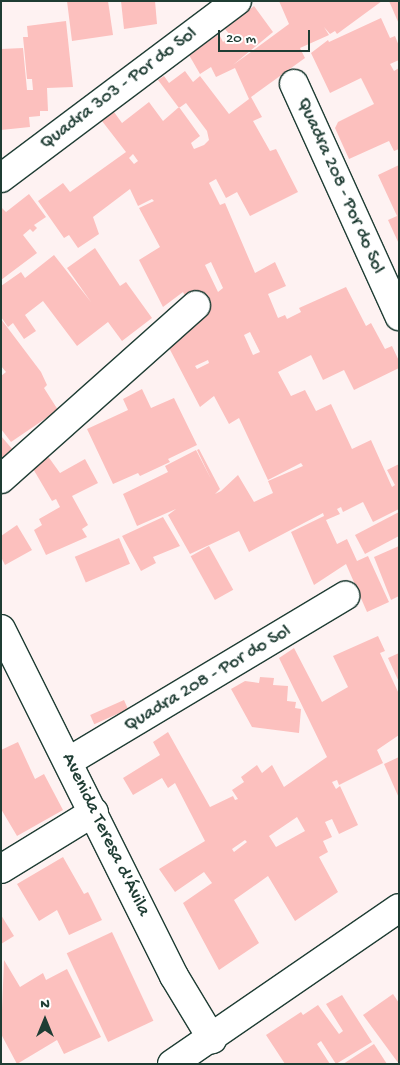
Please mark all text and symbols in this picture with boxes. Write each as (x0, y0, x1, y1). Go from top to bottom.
scale bar (220, 20, 312, 52)
street label: Quadra 303 - Por do Sol (36, 23, 202, 155)
text: 20 m (226, 30, 256, 48)
street label: Quadra 208 - Por do Sol (291, 94, 389, 278)
street label: Quadra 208 - Por do Sol (120, 620, 296, 738)
street label: Avenida Teresa d'Ávila (56, 750, 154, 920)
north arrow (20, 995, 70, 1045)
text: N (40, 996, 50, 1013)

